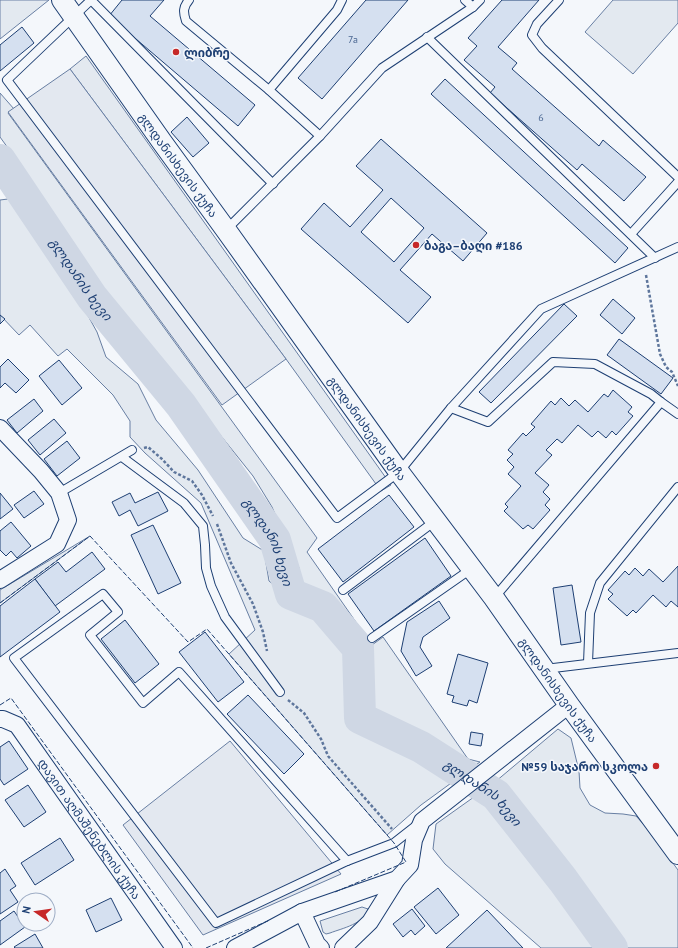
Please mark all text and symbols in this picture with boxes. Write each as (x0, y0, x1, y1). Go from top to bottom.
house number: 7a (348, 33, 358, 46)
place label: ლიბრე (184, 45, 230, 61)
marker: ლიბრე (171, 47, 181, 57)
street label: გლდანისხევის ქუჩა (136, 110, 221, 220)
house number: 6 (538, 111, 544, 124)
water label: გლდანის ხევი (46, 234, 116, 324)
place label: ბაგა–ბაღი #186 (424, 238, 523, 253)
marker: ბაგა–ბაღი #186 (411, 240, 421, 250)
street label: გლდანისხევის ქუჩა (325, 373, 410, 483)
water label: გლდანის ხევი (239, 494, 297, 588)
street label: გლდანისხევის ქუჩა (516, 634, 601, 745)
street label: დავით აღმაშენებლის ქუჩა (35, 755, 145, 902)
water label: გლდანის ხევი (441, 755, 526, 830)
place label: №59 საჯარო სკოლა (521, 759, 648, 775)
marker: №59 საჯარო სკოლა (651, 761, 661, 771)
north arrow (16, 892, 56, 932)
text: N (19, 905, 34, 915)

